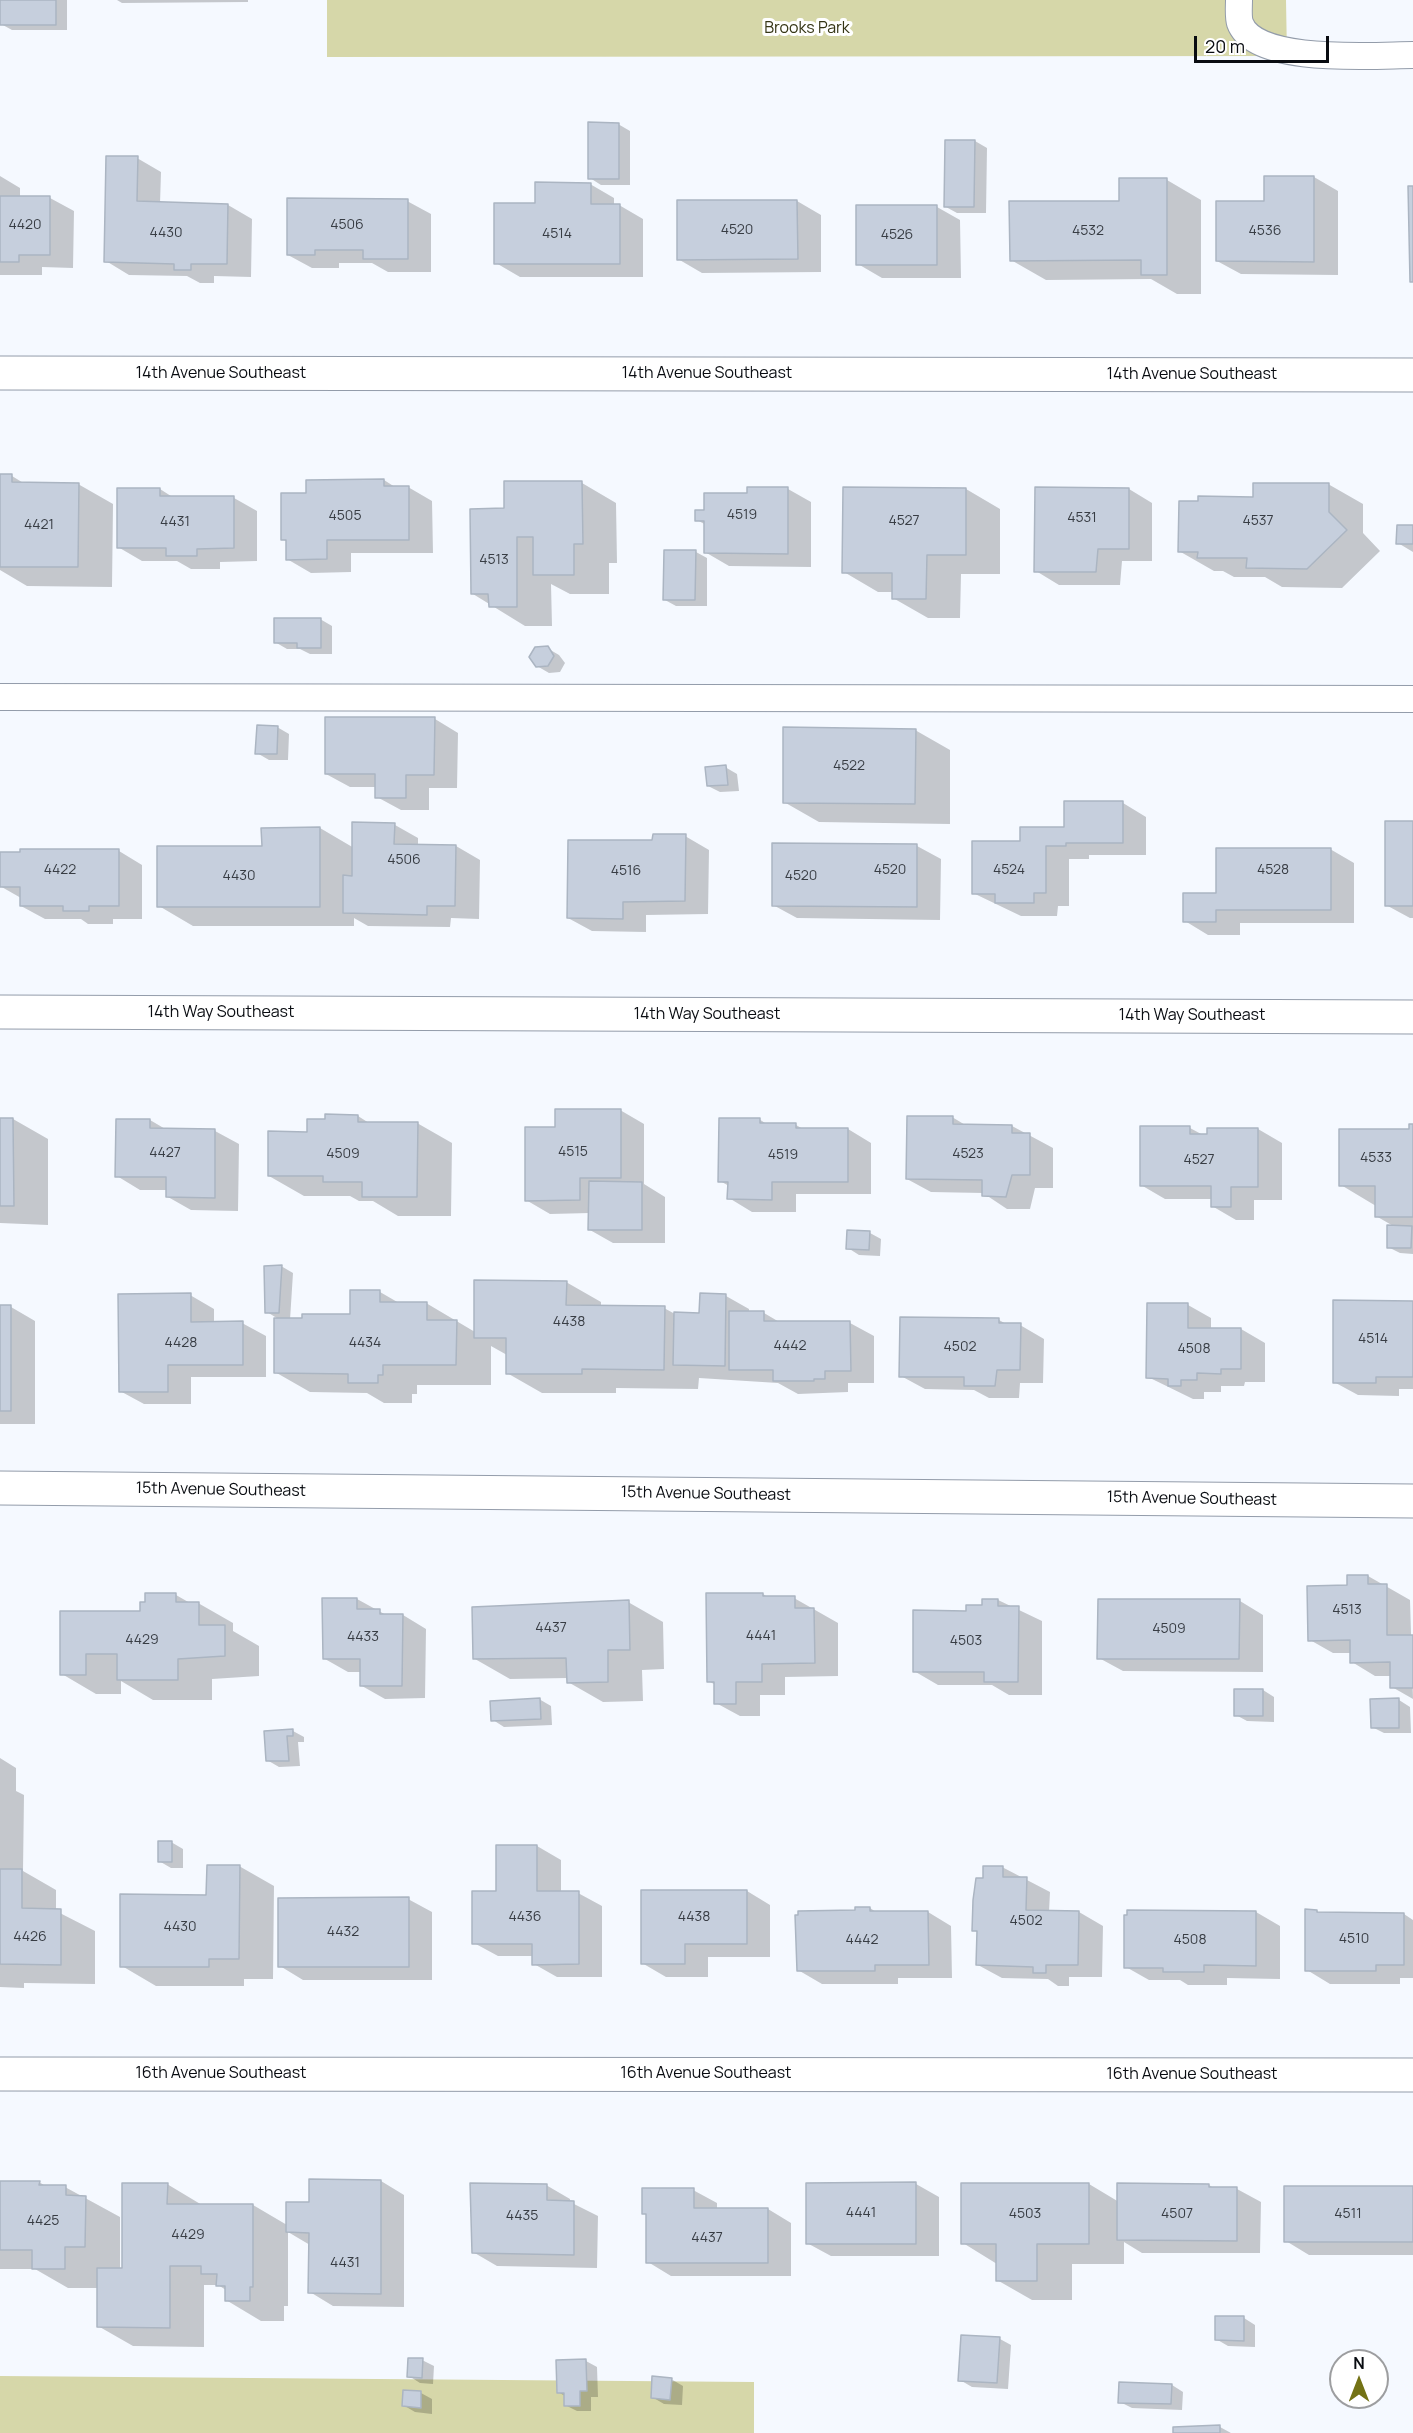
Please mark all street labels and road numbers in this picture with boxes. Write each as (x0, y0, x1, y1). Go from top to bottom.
street label: 14th Avenue Southeast (136, 364, 306, 384)
street label: 14th Avenue Southeast (622, 364, 792, 384)
street label: 14th Avenue Southeast (1107, 365, 1277, 385)
street label: 14th Way Southeast (148, 1003, 294, 1023)
street label: 14th Way Southeast (634, 1005, 780, 1025)
street label: 14th Way Southeast (1119, 1006, 1265, 1026)
street label: 15th Avenue Southeast (136, 1479, 306, 1501)
street label: 15th Avenue Southeast (621, 1483, 791, 1505)
street label: 15th Avenue Southeast (1107, 1488, 1277, 1510)
street label: 16th Avenue Southeast (136, 2064, 306, 2084)
street label: 16th Avenue Southeast (621, 2064, 791, 2084)
street label: 16th Avenue Southeast (1107, 2065, 1277, 2085)

